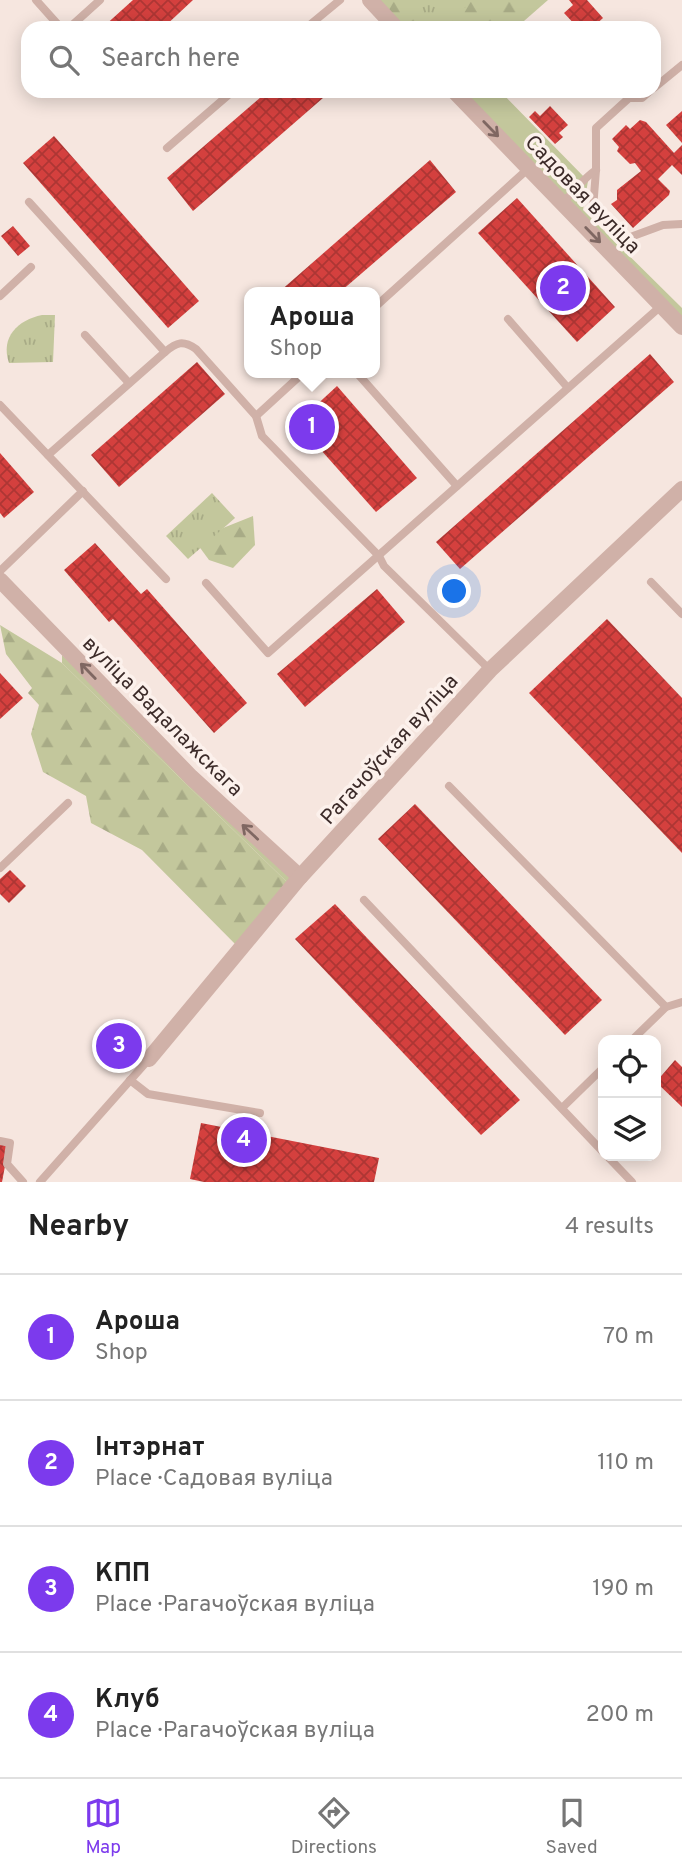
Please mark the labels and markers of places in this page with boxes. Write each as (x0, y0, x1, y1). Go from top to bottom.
pin: 2 (540, 262, 586, 314)
pin: 1 (289, 401, 335, 453)
pin: 3 (96, 1020, 142, 1072)
pin: 4 (221, 1114, 267, 1166)

